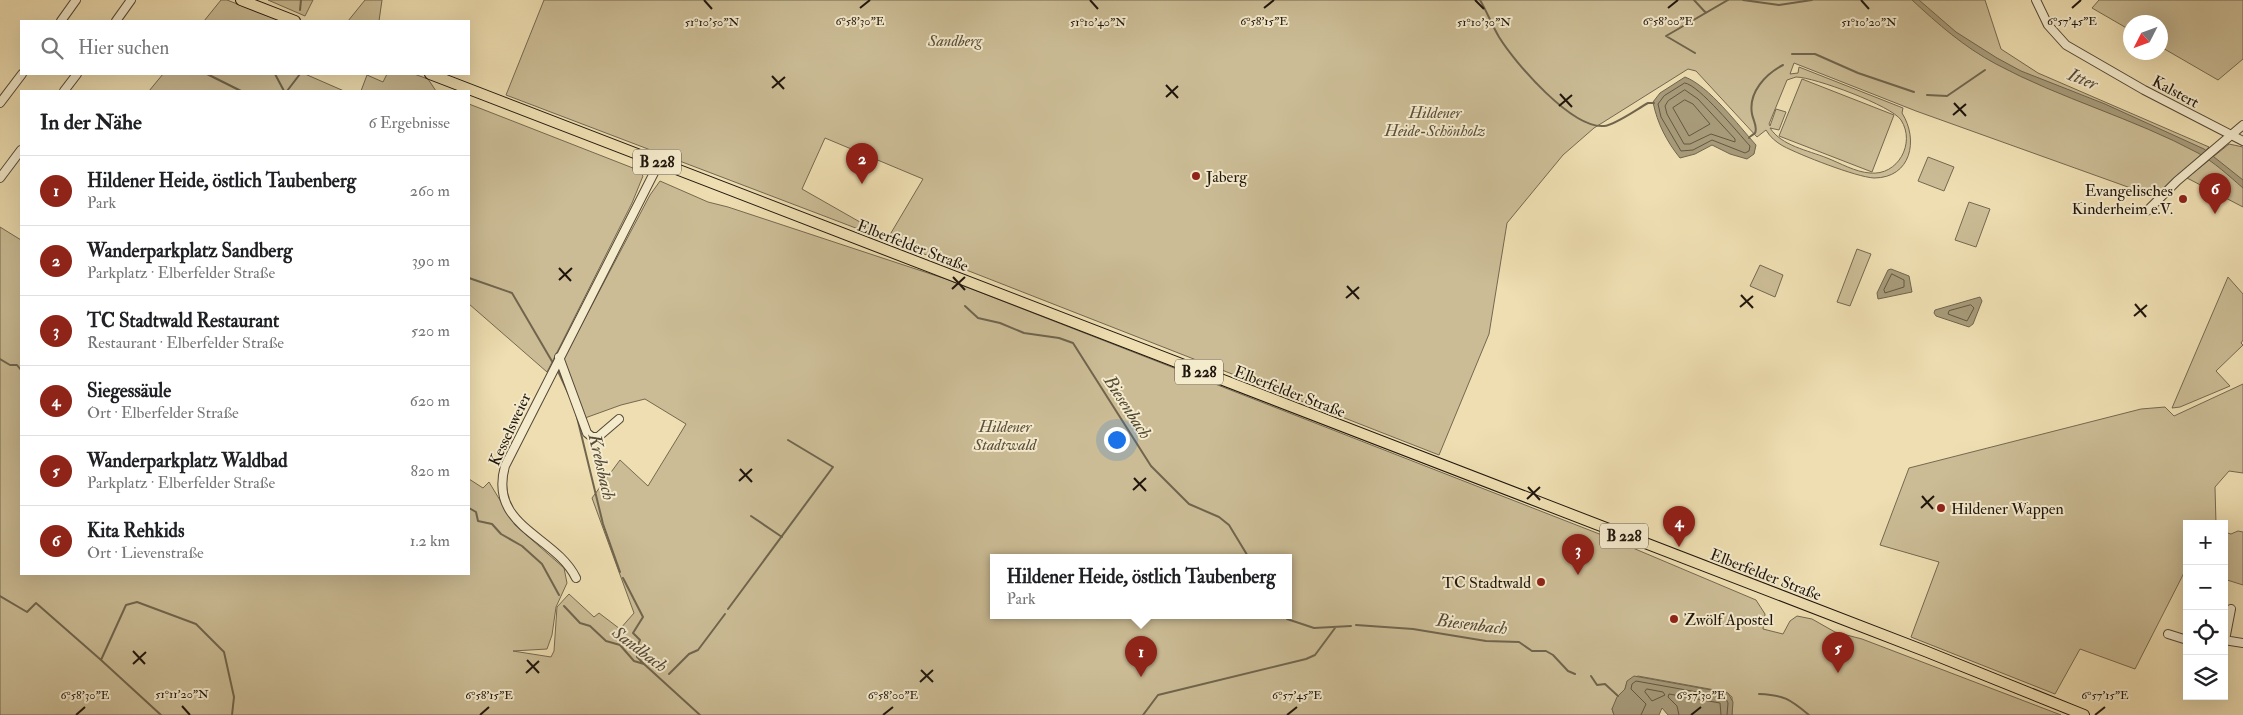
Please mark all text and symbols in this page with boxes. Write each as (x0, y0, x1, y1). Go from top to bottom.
text: 6°58'30"E (836, 14, 885, 29)
text: 6°58'15"E (1240, 14, 1288, 29)
text: 6°58'00"E (1643, 14, 1694, 29)
text: 6°57'45"E (2047, 14, 2097, 29)
text: 51°10'50"N (685, 15, 740, 30)
text: 51°10'40"N (1070, 15, 1126, 30)
text: 51°10'30"N (1457, 15, 1511, 30)
text: 51°10'20"N (1841, 15, 1897, 30)
north arrow (2123, 15, 2168, 60)
search box (20, 20, 470, 75)
park label: Sandberg (927, 31, 983, 51)
icon: search (38, 34, 66, 62)
text: Hier suchen (78, 36, 169, 60)
water label: Itter (2064, 63, 2102, 96)
street label: Kalstert (2149, 71, 2202, 113)
park label: Hildener Heide-Schönholz (1384, 103, 1485, 141)
text: In der Nähe (40, 109, 142, 136)
text: 6 Ergebnisse (369, 113, 450, 133)
pin: 2 (846, 143, 878, 184)
road number: B 228 (633, 150, 681, 174)
place label: Jaberg (1205, 167, 1248, 188)
text: Hildener Heide, östlich Taubenberg (87, 169, 356, 193)
marker: Jaberg (1190, 170, 1202, 182)
pin: 6 (2199, 173, 2231, 214)
text: 1 (53, 181, 59, 201)
text: 260 m (410, 181, 450, 201)
place label: Evangelisches Kinderheim e.V. (2072, 181, 2173, 219)
text: Park (87, 193, 116, 213)
marker: Evangelisches Kinderheim e.V. (2177, 193, 2189, 205)
street label: Elberfelder Straße (854, 216, 971, 276)
text: Wanderparkplatz Sandberg (87, 239, 293, 263)
text: 2 (52, 251, 60, 271)
text: 390 m (412, 251, 450, 271)
text: Parkplatz · Elberfelder Straße (87, 263, 275, 283)
text: TC Stadtwald Restaurant (87, 309, 279, 333)
text: 3 (53, 321, 59, 341)
text: 520 m (411, 321, 450, 341)
text: Restaurant · Elberfelder Straße (87, 333, 284, 353)
road number: B 228 (1175, 360, 1223, 384)
street label: Elberfelder Straße (1231, 362, 1348, 422)
water label: Biesenbach (1098, 370, 1157, 444)
text: Siegessäule (87, 379, 171, 403)
street label: Kesselsweier (484, 390, 536, 469)
text: 4 (52, 391, 60, 411)
text: 620 m (410, 391, 450, 411)
text: Ort · Elberfelder Straße (87, 403, 239, 423)
park label: Hildener Stadtwald (973, 417, 1037, 455)
your location (1104, 427, 1130, 453)
water label: Krebsbach (583, 431, 620, 503)
text: Wanderparkplatz Waldbad (87, 449, 288, 473)
text: 5 (52, 461, 60, 481)
text: 820 m (410, 461, 450, 481)
text: Parkplatz · Elberfelder Straße (87, 473, 275, 493)
place label: Hildener Wappen (1951, 499, 2064, 520)
marker: Hildener Wappen (1935, 502, 1947, 514)
pin: 4 (1663, 506, 1695, 547)
text: Kita Rehkids (87, 519, 184, 543)
map controls (2183, 520, 2228, 700)
button: + (2183, 520, 2228, 565)
road number: B 228 (1600, 524, 1648, 548)
text: 6 (52, 531, 60, 551)
text: 1.2 km (410, 531, 450, 551)
pin: 3 (1562, 534, 1594, 575)
text: Ort · Lievenstraße (87, 543, 204, 563)
street label: Elberfelder Straße (1707, 545, 1824, 605)
popup (990, 554, 1292, 619)
text: Hildener Heide, östlich Taubenberg (1006, 565, 1276, 589)
button: − (2183, 565, 2228, 610)
place label: TC Stadtwald (1442, 573, 1531, 593)
marker: TC Stadtwald (1535, 576, 1547, 588)
text: Park (1006, 589, 1036, 609)
water label: Biesenbach (1434, 609, 1509, 640)
place label: Zwölf Apostel (1684, 610, 1773, 631)
button: locate (2183, 610, 2228, 655)
marker: Zwölf Apostel (1668, 613, 1680, 625)
water label: Sandbach (607, 621, 672, 678)
pin: 5 (1822, 632, 1854, 673)
pin: 1 (1125, 636, 1157, 677)
button: layers (2183, 655, 2228, 700)
text: 51°11'20"N (155, 687, 209, 702)
text: 6°58'30"E (61, 688, 110, 703)
text: 6°58'15"E (465, 688, 513, 703)
text: 6°58'00"E (868, 688, 919, 703)
text: 6°57'45"E (1272, 688, 1322, 703)
text: 6°57'30"E (1677, 688, 1726, 703)
text: 6°57'15"E (2081, 688, 2129, 703)

